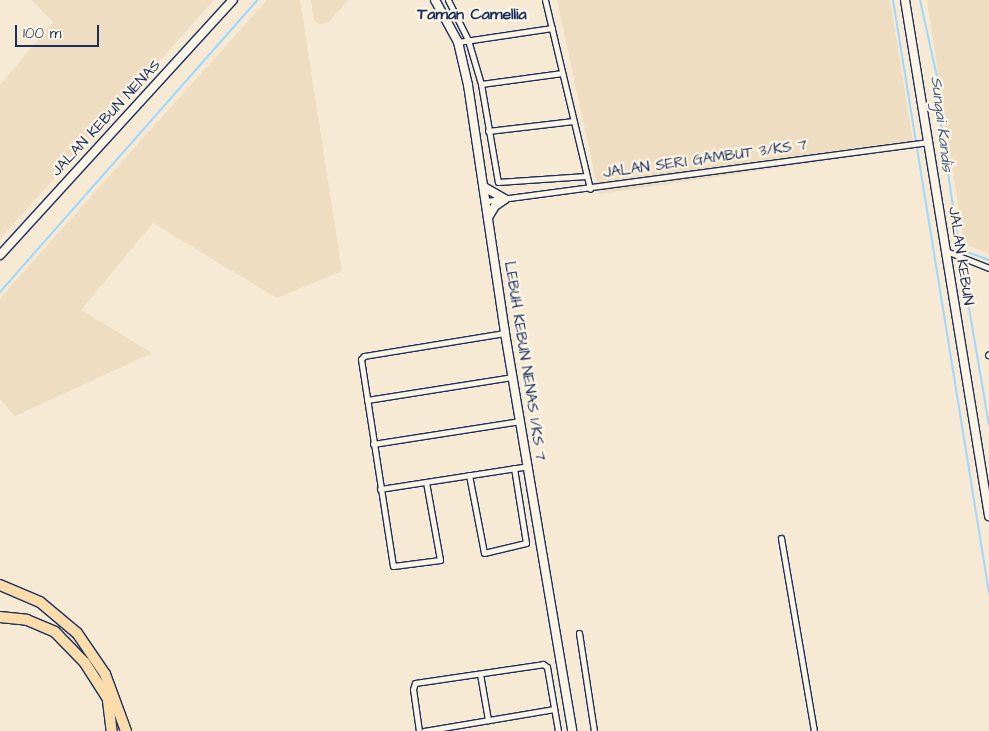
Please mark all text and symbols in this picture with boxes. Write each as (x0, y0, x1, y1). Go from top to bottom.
district label: Taman Camellia (417, 4, 527, 24)
scale bar (18, 15, 101, 47)
text: 100 m (23, 23, 62, 44)
street label: JALAN KEBUN NENAS (47, 56, 165, 180)
water label: Sungai Kandis (927, 75, 957, 173)
street label: JALAN SERI GAMBUT 3/KS 7 (602, 136, 808, 182)
street label: JALAN KEBUN (944, 206, 978, 306)
street label: LEBUH KEBUN NENAS 1/KS 7 (500, 260, 550, 462)

